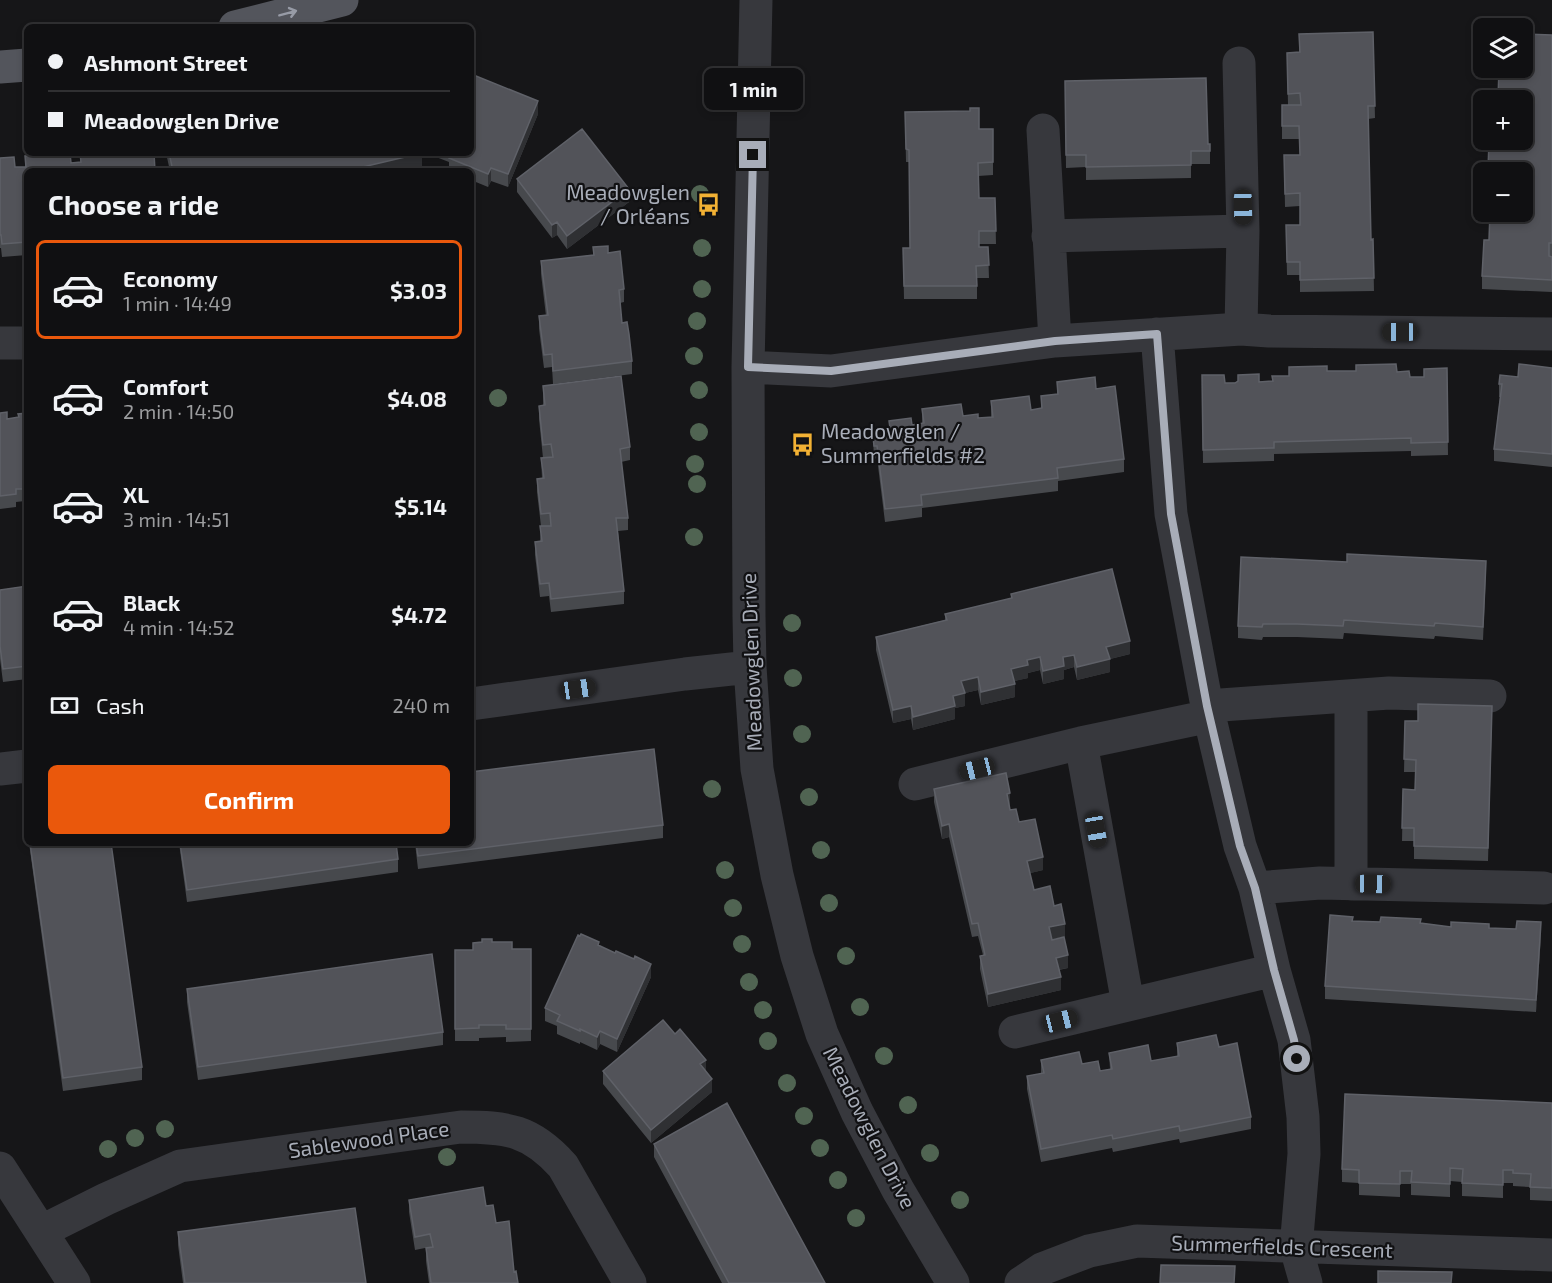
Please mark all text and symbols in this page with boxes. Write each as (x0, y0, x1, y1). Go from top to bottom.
one-way arrow (278, 7, 297, 19)
map controls (1473, 18, 1533, 222)
button: layers (1473, 18, 1533, 78)
text: Ashmont Street (84, 49, 248, 75)
callout: 1 min (704, 68, 802, 110)
text: 1 min (729, 77, 778, 101)
button: + (1473, 90, 1533, 150)
text: Meadowglen Drive (84, 107, 279, 133)
route end (739, 141, 766, 168)
button: − (1473, 162, 1533, 222)
place label: Meadowglen / Orléans (566, 179, 690, 228)
text: Choose a ride (48, 188, 219, 220)
car (1234, 189, 1252, 225)
bus stop icon: Meadowglen / Orléans (695, 192, 721, 218)
icon: car (51, 263, 105, 317)
text: Economy (123, 265, 218, 291)
text: $3.03 (390, 277, 447, 303)
text: 1 min · 14:49 (123, 291, 232, 315)
car (1382, 323, 1418, 341)
icon: car (51, 371, 105, 425)
text: Comfort (123, 373, 208, 399)
text: $4.08 (387, 385, 447, 411)
text: 2 min · 14:50 (123, 399, 234, 423)
place label: Meadowglen / Summerfields #2 (821, 418, 985, 467)
bus stop icon: Meadowglen / Summerfields #2 (790, 431, 816, 457)
icon: car (51, 479, 105, 533)
text: XL (123, 481, 149, 507)
text: $5.14 (394, 493, 447, 519)
text: 3 min · 14:51 (123, 507, 230, 531)
street label: Meadowglen Drive (735, 572, 766, 752)
icon: car (51, 587, 105, 641)
text: Black (123, 589, 180, 615)
text: $4.72 (391, 601, 447, 627)
text: 4 min · 14:52 (123, 615, 234, 639)
car (559, 678, 597, 700)
icon: cash (48, 689, 81, 722)
text: Cash (96, 692, 145, 718)
text: 240 m (392, 693, 450, 717)
car (957, 756, 997, 782)
button: Confirm (48, 765, 450, 834)
car (1084, 811, 1108, 849)
car (1355, 875, 1391, 893)
car (1040, 1008, 1080, 1034)
street label: Meadowglen Drive (819, 1042, 922, 1212)
route start (1283, 1045, 1310, 1072)
street label: Sablewood Place (287, 1115, 451, 1162)
street label: Summerfields Crescent (1171, 1229, 1393, 1262)

